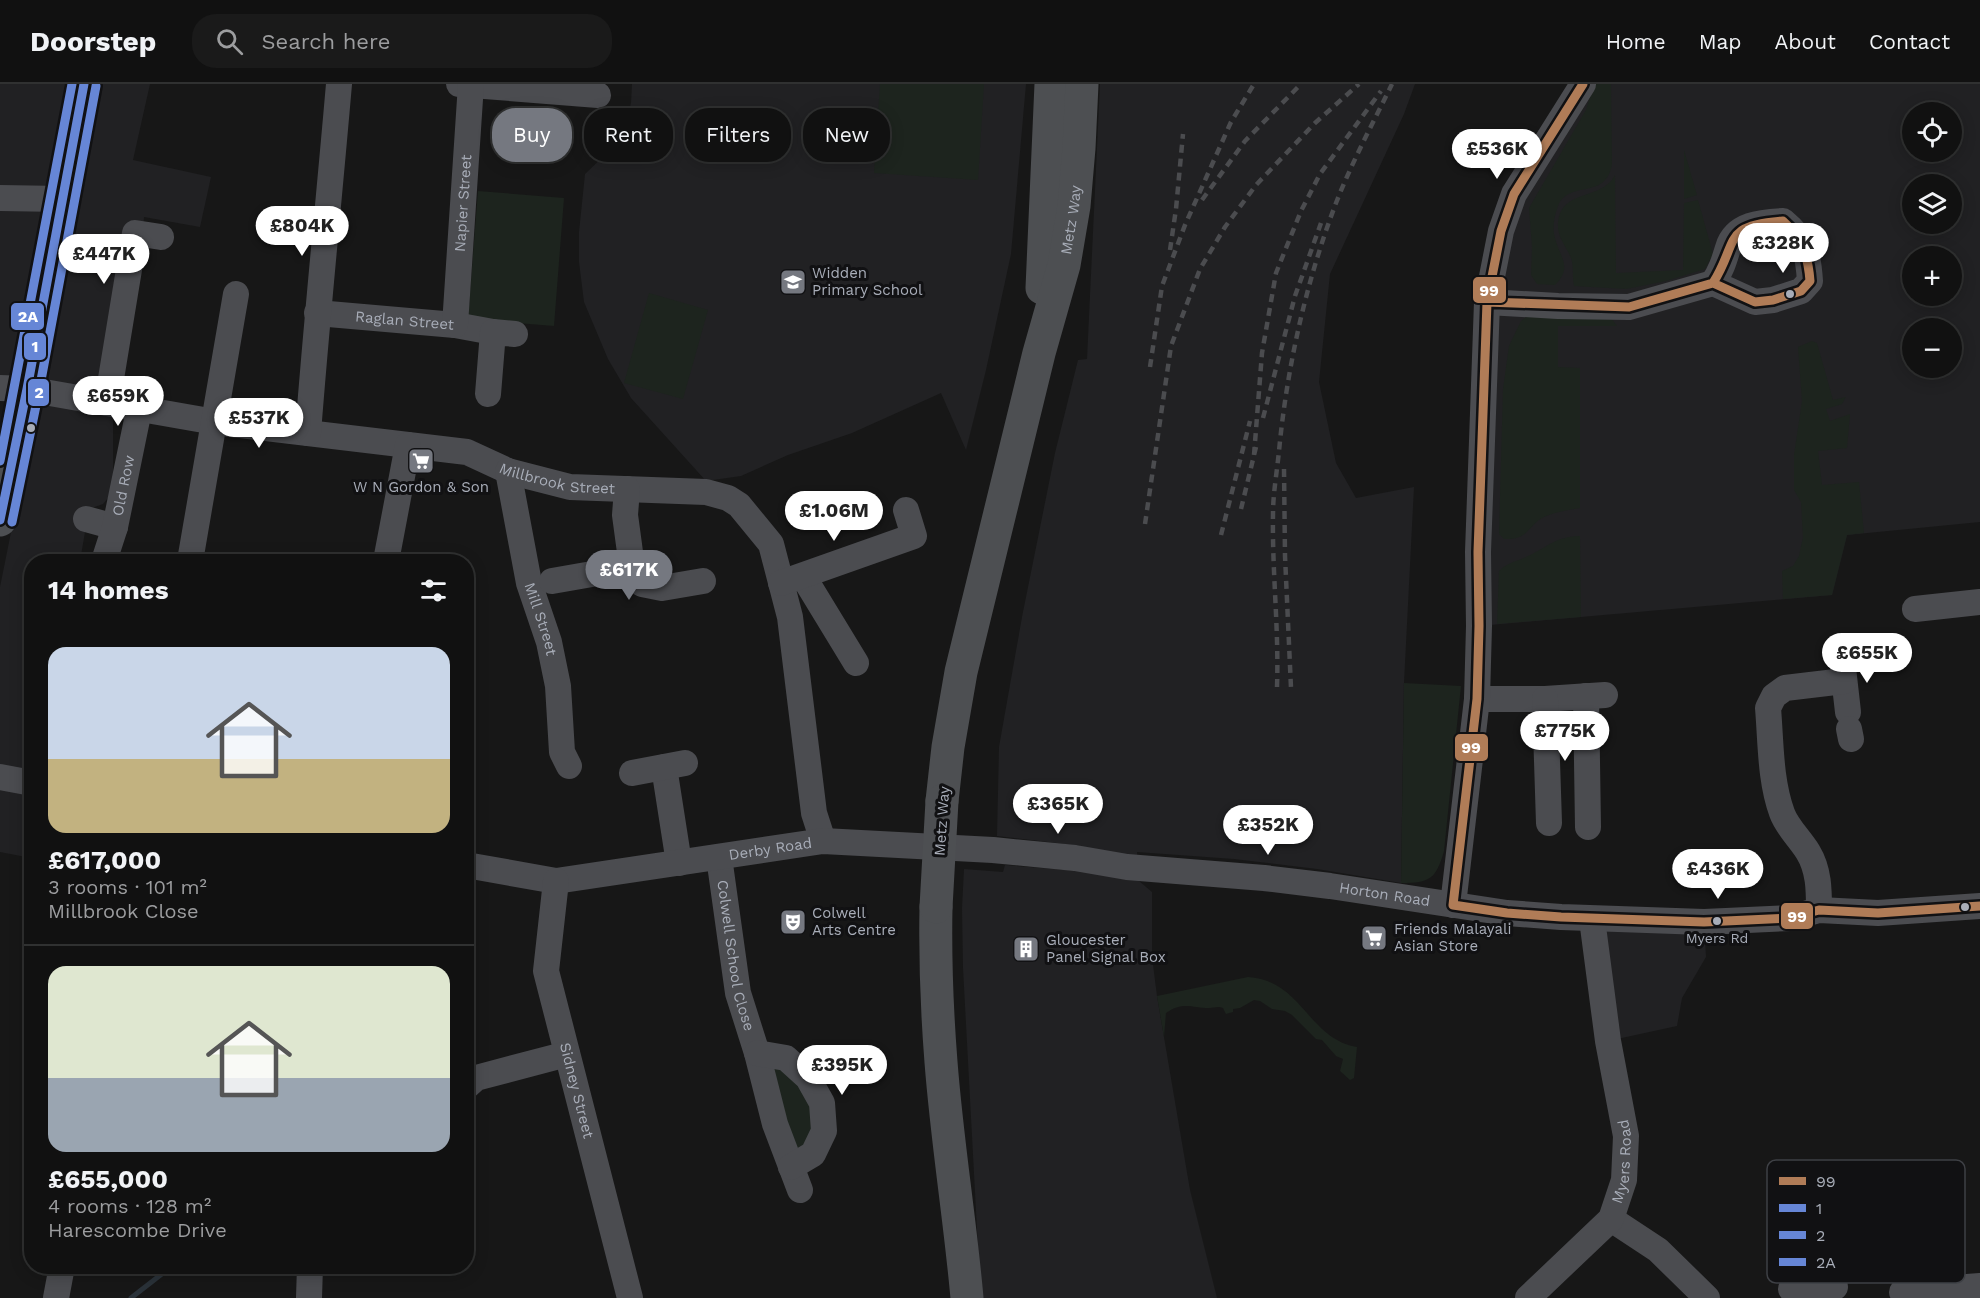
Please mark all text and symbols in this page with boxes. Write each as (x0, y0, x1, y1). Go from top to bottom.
search box (192, 14, 612, 68)
text: Doorstep (30, 25, 156, 58)
icon: search (213, 25, 246, 58)
text: Search here (261, 29, 390, 54)
text: Home (1606, 29, 1666, 54)
text: Map (1699, 29, 1742, 54)
text: About (1775, 29, 1836, 54)
text: Contact (1869, 29, 1950, 54)
map controls (1902, 102, 1962, 378)
button: locate (1902, 102, 1962, 162)
chip: Buy (492, 108, 572, 162)
chip: Rent (584, 108, 673, 162)
chip: Filters (685, 108, 791, 162)
chip: New (803, 108, 890, 162)
pin: £536K (1455, 129, 1539, 180)
text: £536K (1466, 136, 1528, 160)
street label: Napier Street (451, 153, 475, 253)
button: layers (1902, 174, 1962, 234)
street label: Metz Way (1057, 184, 1085, 256)
pin: £804K (260, 206, 344, 257)
text: £804K (270, 213, 334, 237)
pin: £328K (1741, 223, 1825, 274)
text: £328K (1752, 230, 1814, 254)
pin: £447K (62, 234, 146, 285)
text: £447K (72, 241, 136, 265)
button: + (1902, 246, 1962, 306)
place label: Widden Primary School (812, 264, 923, 299)
school or university icon: Widden Primary School (778, 267, 808, 297)
line badge: 99 (1472, 276, 1507, 304)
text: 99 (1479, 281, 1499, 300)
unlabelled marker (1784, 288, 1796, 300)
line badge: 2A (10, 302, 45, 331)
text: 2A (18, 307, 38, 326)
street label: Raglan Street (354, 307, 456, 334)
button: − (1902, 318, 1962, 378)
line badge: 1 (23, 332, 47, 361)
text: 1 (32, 337, 38, 356)
pin: £659K (76, 376, 160, 427)
line badge: 2 (27, 378, 50, 407)
text: 2 (34, 383, 44, 402)
text: £659K (87, 383, 149, 407)
pin: £537K (217, 398, 301, 449)
text: £537K (228, 405, 290, 429)
unlabelled marker (25, 422, 37, 434)
supermarket icon: W N Gordon & Son (406, 446, 436, 476)
street label: Old Row (109, 453, 139, 517)
street label: Millbrook Street (496, 459, 616, 498)
place label: W N Gordon & Son (353, 478, 489, 496)
pin: £1.06M (785, 491, 883, 542)
text: £1.06M (799, 498, 869, 522)
pin: £617K (587, 550, 671, 601)
text: £617K (599, 557, 659, 581)
icon: filters (417, 574, 450, 607)
text: 14 homes (48, 575, 169, 605)
street label: Mill Street (521, 580, 561, 658)
pin: £655K (1825, 633, 1909, 684)
text: £655K (1836, 640, 1898, 664)
icon: home (195, 686, 303, 794)
pin: £775K (1523, 711, 1607, 762)
text: £775K (1534, 718, 1596, 742)
line badge: 99 (1454, 733, 1489, 762)
text: 99 (1461, 738, 1481, 757)
pin: £365K (1016, 784, 1100, 835)
street label: Metz Way (931, 785, 953, 856)
text: £365K (1027, 791, 1089, 815)
pin: £352K (1226, 805, 1310, 856)
text: £352K (1237, 812, 1299, 836)
street label: Derby Road (727, 834, 813, 864)
text: £617,000 (48, 845, 161, 875)
pin: £436K (1676, 849, 1760, 900)
text: £436K (1686, 856, 1750, 880)
text: 3 rooms · 101 m² (48, 875, 207, 899)
street label: Colwell School Close (713, 879, 758, 1033)
street label: Horton Road (1338, 879, 1431, 910)
text: Millbrook Close (48, 899, 199, 923)
unlabelled marker (1959, 901, 1971, 913)
line badge: 99 (1780, 902, 1814, 930)
place label: Colwell Arts Centre (812, 904, 896, 939)
theatre icon: Colwell Arts Centre (778, 907, 808, 937)
text: 99 (1787, 907, 1807, 926)
marker: Myers Rd (1711, 915, 1723, 927)
place label: Friends Malayali Asian Store (1394, 920, 1511, 955)
supermarket icon: Friends Malayali Asian Store (1359, 923, 1389, 953)
place label: Myers Rd (1686, 930, 1748, 946)
place label: Gloucester Panel Signal Box (1046, 931, 1166, 966)
building icon: Gloucester Panel Signal Box (1011, 934, 1041, 964)
icon: home (195, 1005, 303, 1113)
street label: Sidney Street (556, 1041, 598, 1141)
pin: £395K (800, 1045, 884, 1096)
text: £395K (811, 1052, 873, 1076)
street label: Myers Road (1608, 1118, 1635, 1206)
legend (1767, 1160, 1965, 1283)
text: £655,000 (48, 1164, 168, 1194)
text: 99 (1816, 1172, 1836, 1191)
text: 4 rooms · 128 m² (48, 1194, 211, 1218)
text: 1 (1816, 1199, 1822, 1218)
text: Harescombe Drive (48, 1218, 227, 1242)
text: 2 (1816, 1226, 1825, 1245)
text: 2A (1816, 1253, 1836, 1272)

